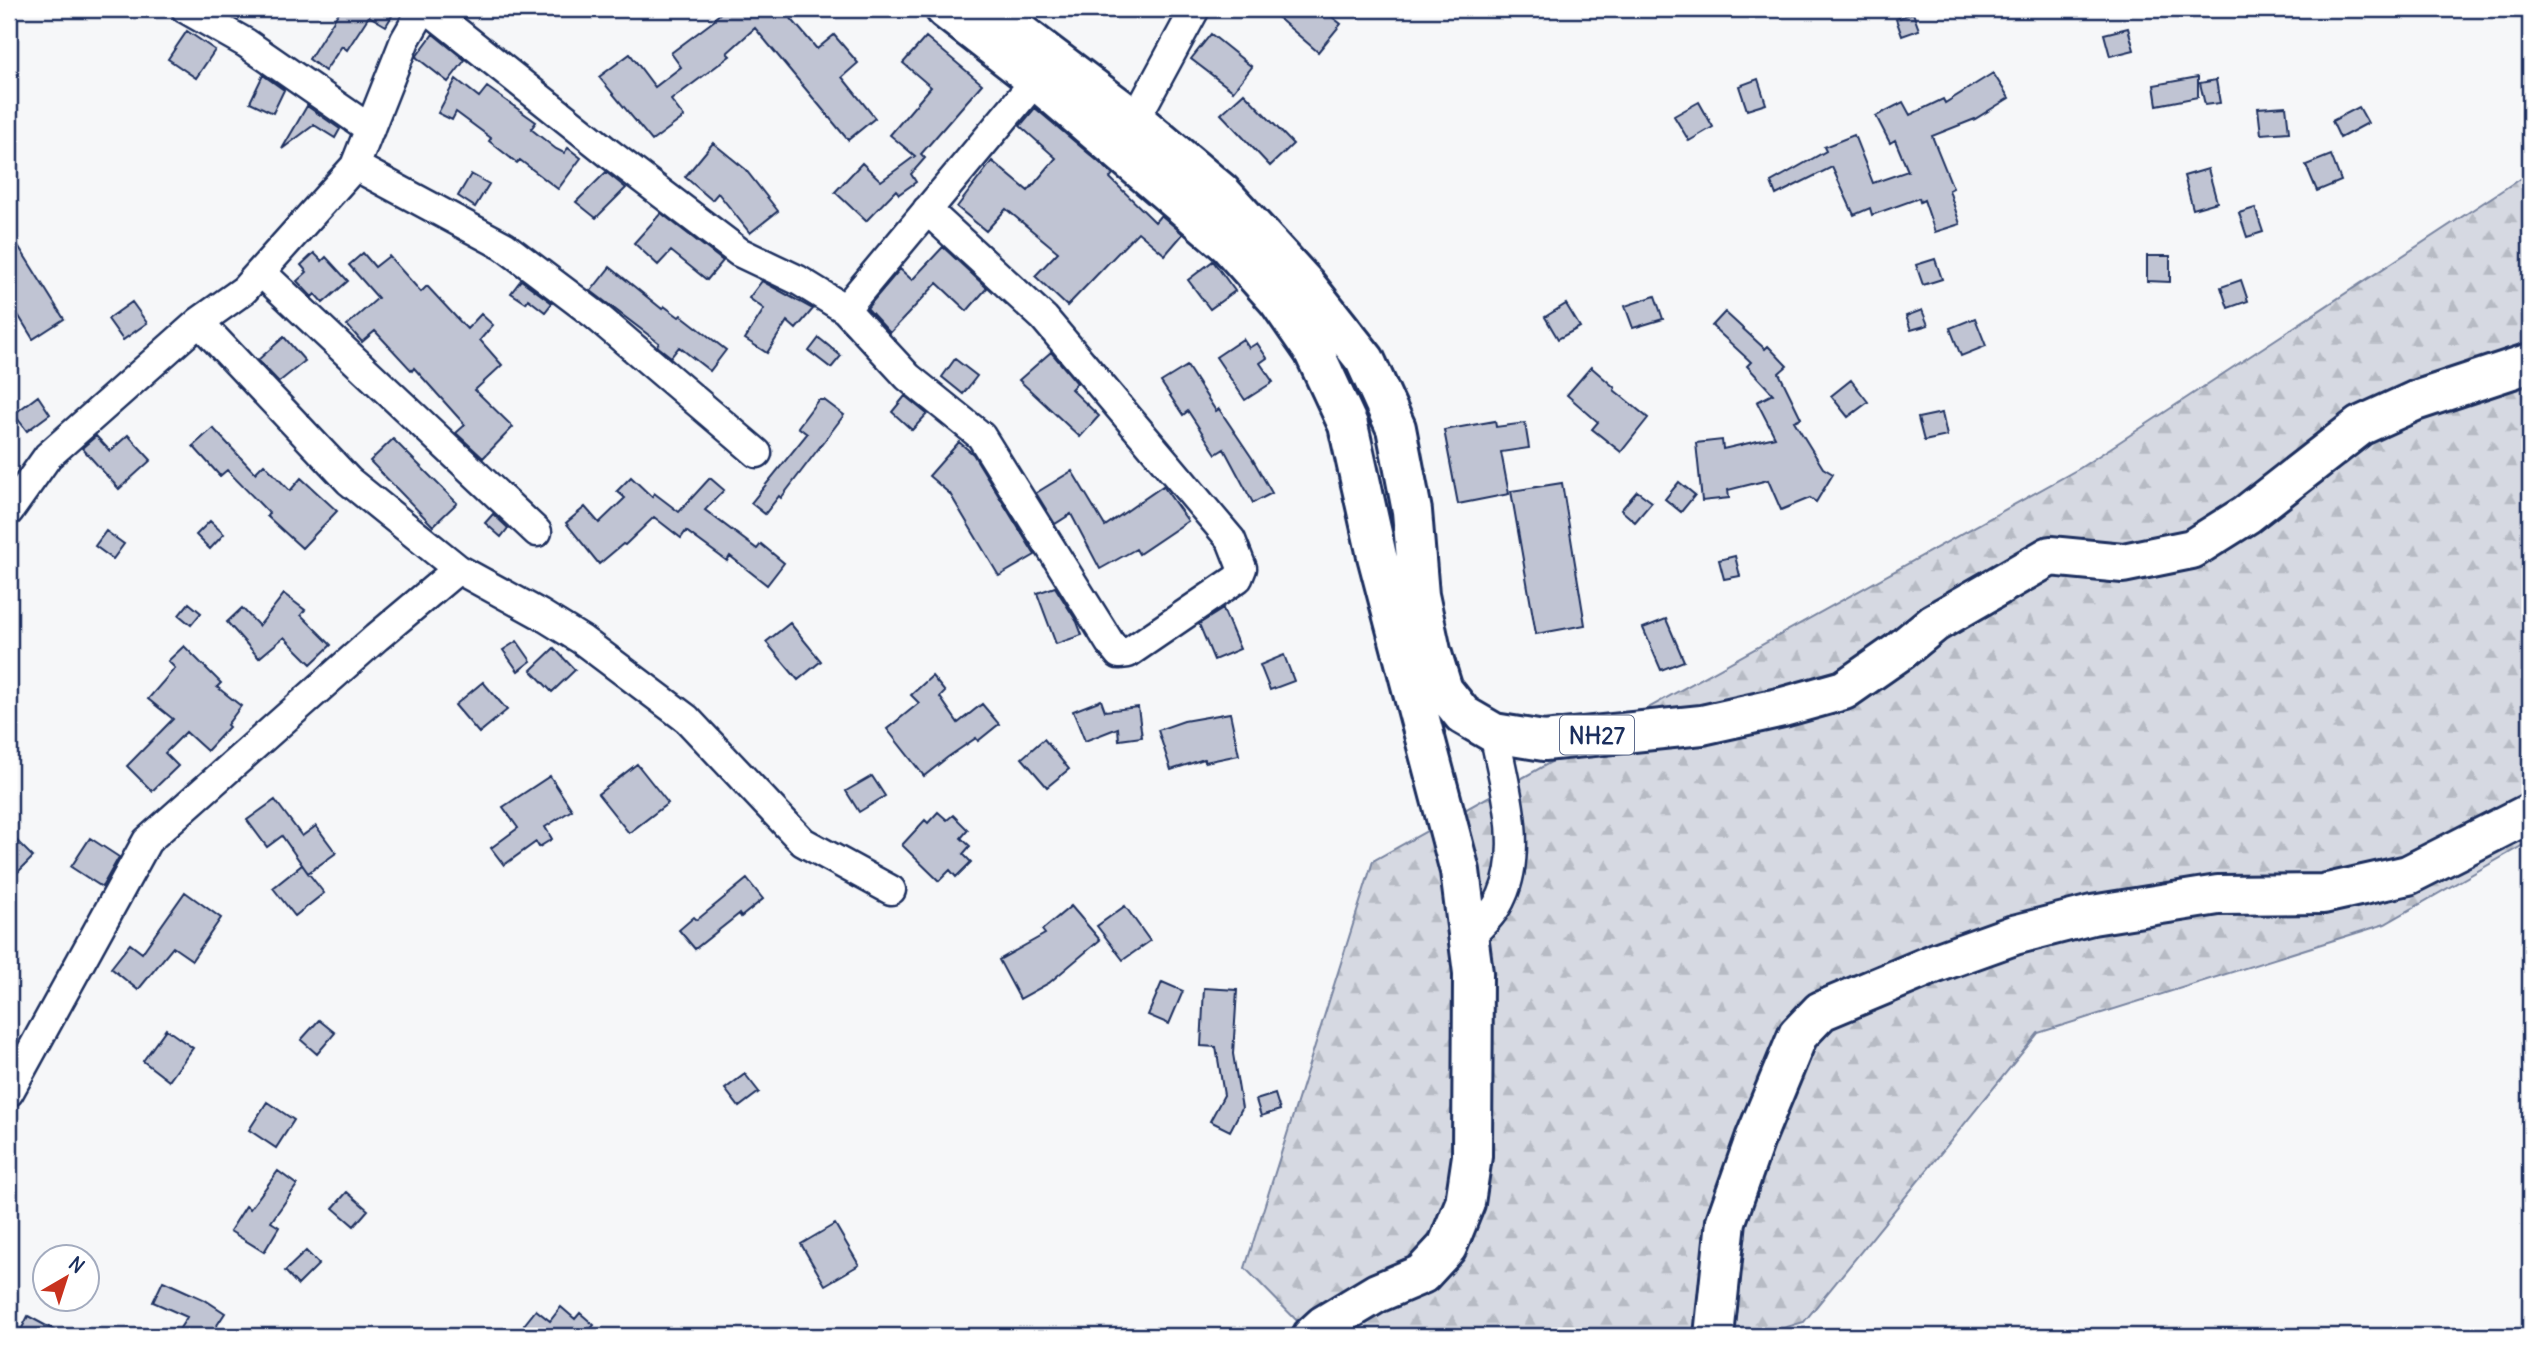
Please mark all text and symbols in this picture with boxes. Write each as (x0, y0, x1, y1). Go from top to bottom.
road number: NH27 (1560, 716, 1634, 754)
north arrow (32, 1244, 102, 1314)
text: N (64, 1251, 89, 1278)

